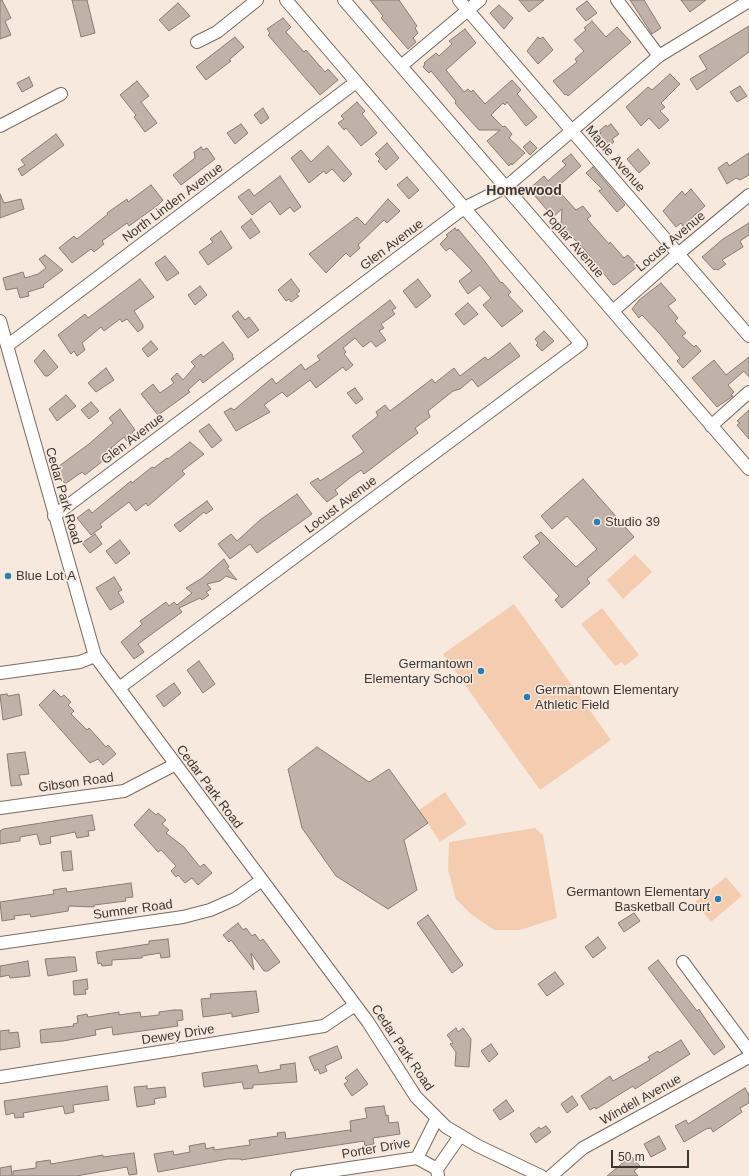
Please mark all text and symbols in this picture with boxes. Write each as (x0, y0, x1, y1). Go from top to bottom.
street label: Maple Avenue (582, 123, 648, 195)
street label: North Linden Avenue (120, 160, 226, 246)
district label: Homewood (486, 183, 562, 199)
street label: Poplar Avenue (539, 207, 607, 281)
street label: Locust Avenue (633, 208, 709, 276)
street label: Glen Avenue (357, 216, 427, 274)
street label: Glen Avenue (98, 410, 168, 468)
street label: Cedar Park Road (42, 446, 84, 546)
street label: Locust Avenue (302, 473, 380, 537)
place label: Studio 39 (605, 514, 660, 530)
marker: Studio 39 (592, 517, 602, 527)
place label: Blue Lot A (16, 568, 76, 584)
marker: Blue Lot A (3, 571, 13, 581)
place label: Germantown Elementary School (364, 656, 473, 687)
marker: Germantown Elementary School (476, 666, 486, 676)
place label: Germantown Elementary Athletic Field (535, 682, 679, 713)
marker: Germantown Elementary Athletic Field (522, 692, 532, 702)
street label: Cedar Park Road (173, 742, 245, 832)
street label: Gibson Road (37, 770, 115, 796)
place label: Germantown Elementary Basketball Court (566, 884, 710, 915)
marker: Germantown Elementary Basketball Court (713, 894, 723, 904)
street label: Sumner Road (92, 897, 174, 923)
street label: Cedar Park Road (367, 1002, 437, 1094)
street label: Dewey Drive (140, 1022, 216, 1048)
street label: Windell Avenue (598, 1071, 684, 1129)
street label: Porter Drive (340, 1135, 412, 1163)
scale bar (613, 1142, 691, 1168)
text: 50 m (618, 1150, 645, 1164)

